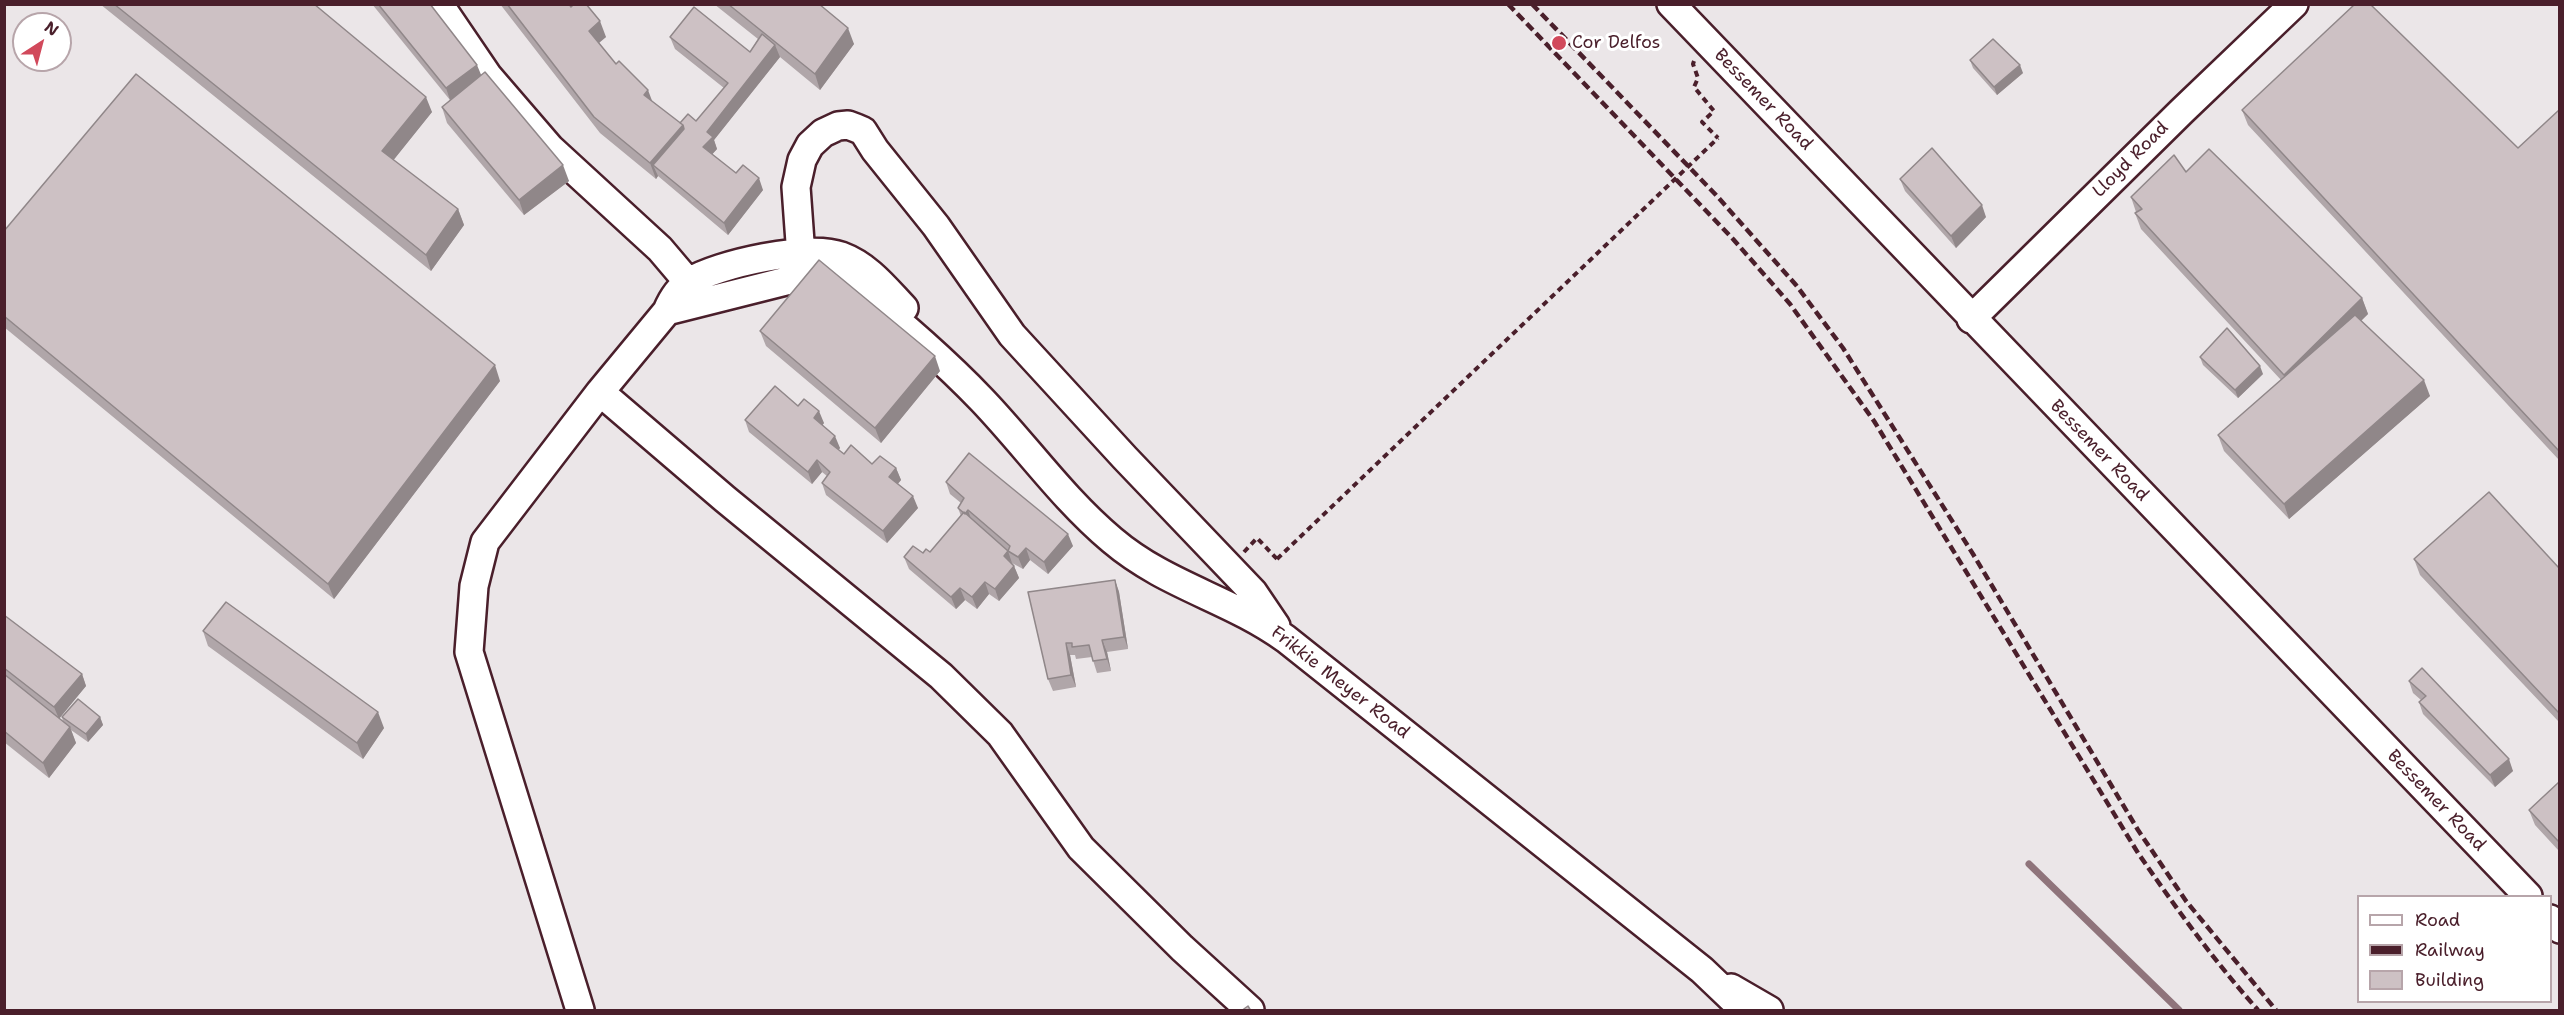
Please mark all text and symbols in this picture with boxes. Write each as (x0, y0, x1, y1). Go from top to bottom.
north arrow (12, 12, 72, 72)
text: N (40, 16, 63, 41)
place label: Cor Delfos (1572, 32, 1661, 54)
marker: Cor Delfos (1550, 34, 1568, 52)
street label: Bessemer Road (1709, 45, 1817, 155)
street label: Lloyd Road (2089, 118, 2173, 202)
street label: Bessemer Road (2045, 396, 2153, 506)
street label: Frikkie Meyer Road (1266, 622, 1414, 744)
street label: Bessemer Road (2382, 746, 2490, 856)
legend (2357, 895, 2552, 1003)
text: Road (2415, 908, 2460, 932)
text: Railway (2415, 938, 2485, 962)
text: Building (2415, 968, 2484, 992)

